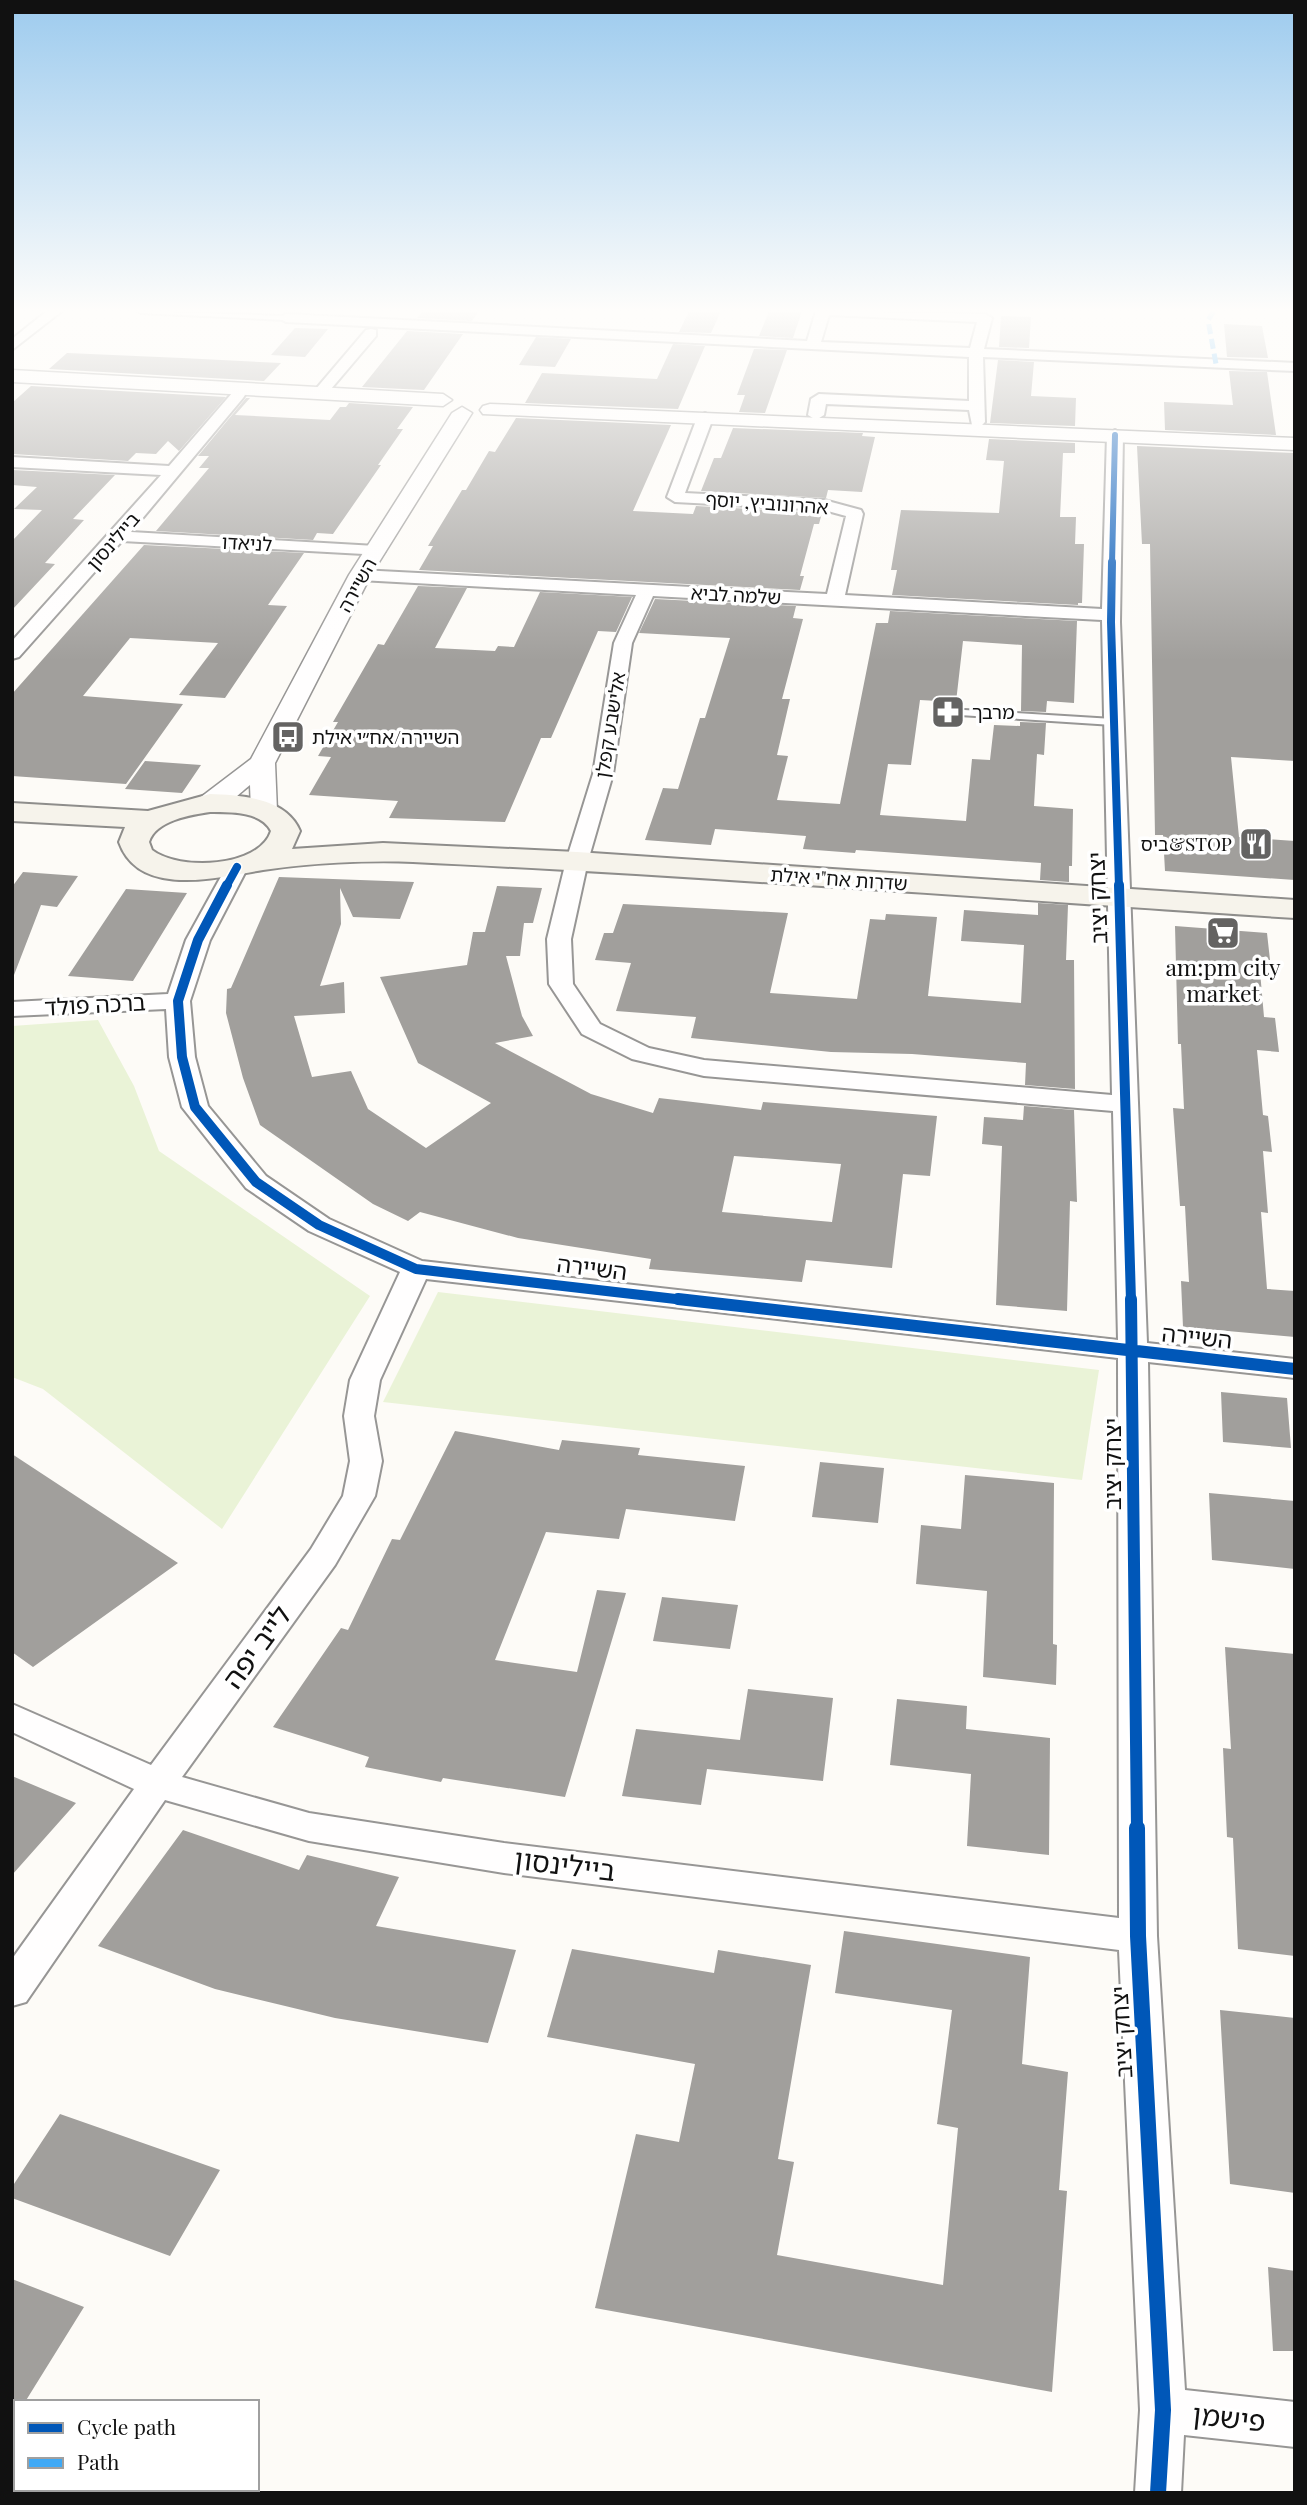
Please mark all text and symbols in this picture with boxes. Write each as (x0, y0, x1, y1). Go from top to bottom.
street label: אהרונוביץ, יוסף (705, 485, 829, 519)
street label: ביילינסון (80, 506, 145, 575)
street label: לניאדו (221, 528, 273, 556)
street label: השיירה (331, 553, 382, 616)
street label: שלמה לביא (690, 579, 782, 609)
street label: אלישבע קפלן (588, 670, 630, 780)
pharmacy icon: מרבך (929, 693, 967, 731)
place label: מרבך (972, 698, 1015, 724)
bus stop icon: השיירה/אח״י אילת (269, 718, 307, 756)
place label: השיירה/אח״י אילת (312, 723, 459, 749)
restaurant icon: ביס&STOP (1237, 825, 1275, 863)
place label: ביס&STOP (1140, 830, 1232, 856)
street label: יצחק יציב (1079, 851, 1114, 945)
street label: שדרות אח"י אילת (770, 860, 909, 896)
supermarket icon: am:pm city market (1204, 914, 1242, 952)
place label: am:pm city market (1165, 951, 1281, 1008)
street label: ברכה פולד (43, 985, 146, 1022)
street label: השיירה (555, 1247, 629, 1286)
street label: השיירה (1160, 1316, 1234, 1355)
street label: יצחק יציב (1096, 1418, 1127, 1510)
street label: לייב יפה (213, 1597, 298, 1695)
street label: ביילינסון (512, 1839, 618, 1888)
street label: יצחק יציב (1103, 1985, 1138, 2079)
street label: פישמן (1191, 2394, 1268, 2439)
legend (14, 2400, 259, 2491)
text: Cycle path (77, 2412, 177, 2440)
text: Path (77, 2447, 120, 2475)

